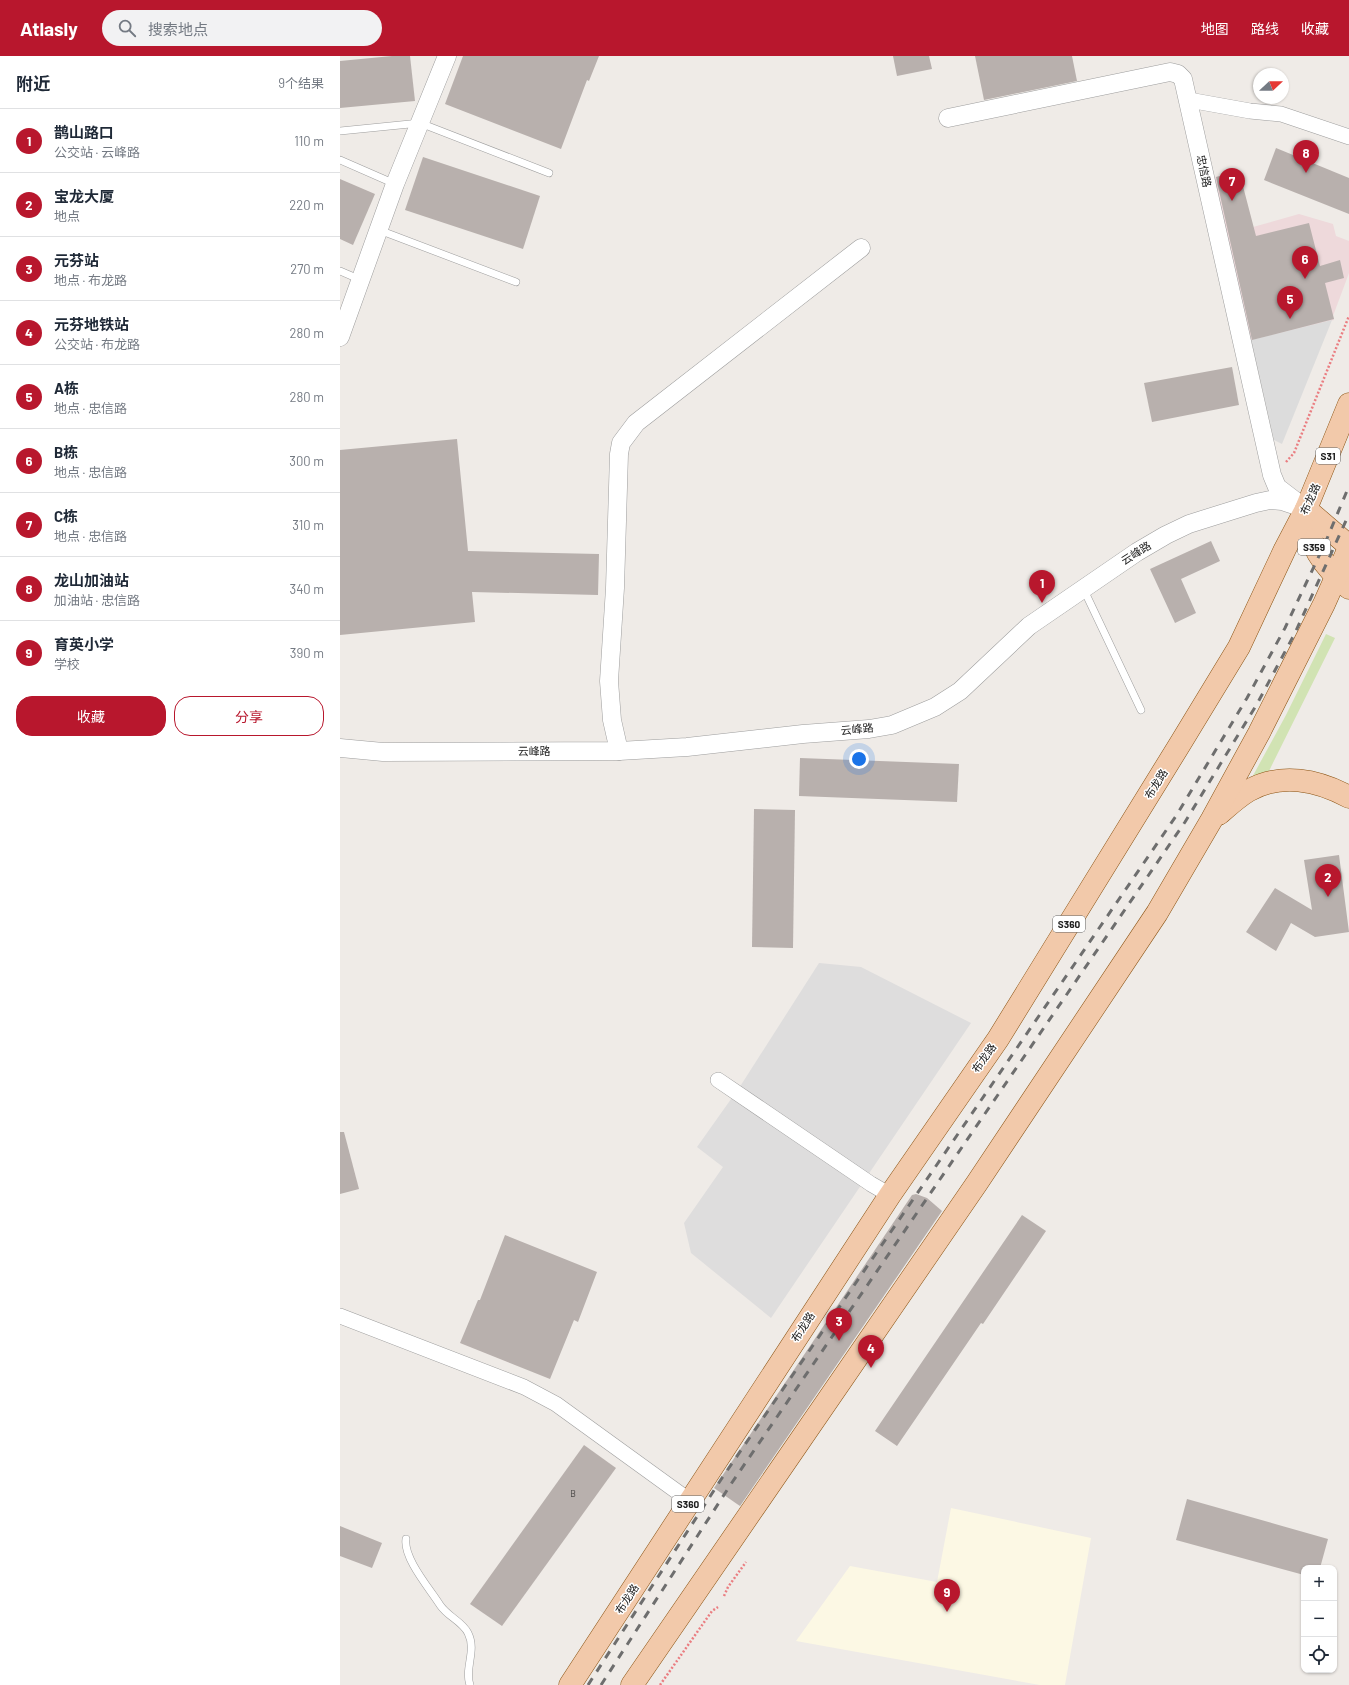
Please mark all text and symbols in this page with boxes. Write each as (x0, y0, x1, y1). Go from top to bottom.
search box (102, 10, 382, 46)
text: Atlasly (20, 17, 78, 40)
icon: search (116, 17, 138, 39)
text: 搜索地点 (148, 20, 208, 38)
text: 地图 (1201, 20, 1229, 37)
text: 路线 (1251, 20, 1279, 37)
text: 收藏 (1301, 20, 1329, 37)
north arrow (1253, 68, 1289, 104)
text: 附近 (16, 73, 50, 93)
text: 9个结果 (278, 75, 324, 91)
text: 鹊山路口 (54, 123, 114, 141)
text: 1 (27, 133, 31, 149)
text: 110 m (294, 133, 324, 149)
pin: 8 (1293, 140, 1319, 173)
text: 公交站 · 云峰路 (54, 144, 140, 160)
street label: 忠信路 (1195, 153, 1214, 188)
pin: 7 (1219, 168, 1245, 201)
text: 宝龙大厦 (54, 187, 114, 205)
text: 2 (25, 197, 33, 213)
text: 220 m (289, 197, 324, 213)
text: 地点 (54, 208, 80, 224)
pin: 6 (1292, 246, 1318, 279)
text: 元芬站 (54, 251, 99, 269)
text: 3 (25, 261, 33, 277)
text: 270 m (290, 261, 324, 277)
text: 地点 · 布龙路 (54, 272, 127, 288)
pin: 5 (1277, 286, 1303, 319)
text: 元芬地铁站 (54, 315, 129, 333)
text: 4 (25, 325, 33, 341)
text: 280 m (290, 325, 324, 341)
text: 公交站 · 布龙路 (54, 336, 140, 352)
text: A栋 (54, 379, 79, 397)
text: 5 (25, 389, 33, 405)
text: 280 m (290, 389, 324, 405)
text: 地点 · 忠信路 (54, 400, 127, 416)
text: B栋 (54, 443, 78, 461)
road number: S31 (1316, 448, 1340, 464)
text: 6 (26, 453, 32, 469)
text: 300 m (289, 453, 324, 469)
text: 地点 · 忠信路 (54, 464, 127, 480)
street label: 布龙路 (1297, 481, 1322, 517)
text: C栋 (54, 507, 78, 525)
text: 7 (26, 517, 32, 533)
text: 310 m (292, 517, 324, 533)
text: 地点 · 忠信路 (54, 528, 127, 544)
street label: 云峰路 (1118, 538, 1153, 567)
road number: S359 (1298, 539, 1330, 555)
pin: 1 (1029, 570, 1055, 603)
text: 龙山加油站 (54, 571, 129, 589)
text: 8 (25, 581, 33, 597)
text: 340 m (289, 581, 324, 597)
text: 加油站 · 忠信路 (54, 592, 140, 608)
text: 育英小学 (54, 635, 114, 653)
text: 9 (26, 645, 32, 661)
text: 390 m (290, 645, 324, 661)
text: 学校 (54, 656, 80, 672)
button: 收藏 (16, 696, 166, 736)
button: 分享 (174, 696, 324, 736)
street label: 云峰路 (840, 720, 874, 737)
street label: 云峰路 (518, 744, 551, 757)
your location (849, 749, 869, 769)
street label: 布龙路 (1141, 766, 1170, 801)
pin: 2 (1315, 864, 1341, 897)
road number: S360 (1053, 916, 1085, 932)
street label: 布龙路 (969, 1040, 998, 1075)
pin: 3 (826, 1308, 852, 1341)
street label: 布龙路 (788, 1309, 817, 1344)
pin: 4 (858, 1335, 884, 1368)
house number: B (570, 1488, 576, 1499)
road number: S360 (672, 1496, 704, 1512)
map controls (1301, 1565, 1337, 1673)
button: + (1301, 1565, 1337, 1601)
pin: 9 (934, 1579, 960, 1612)
street label: 布龙路 (612, 1581, 641, 1616)
button: − (1301, 1601, 1337, 1637)
button: locate (1301, 1637, 1337, 1673)

